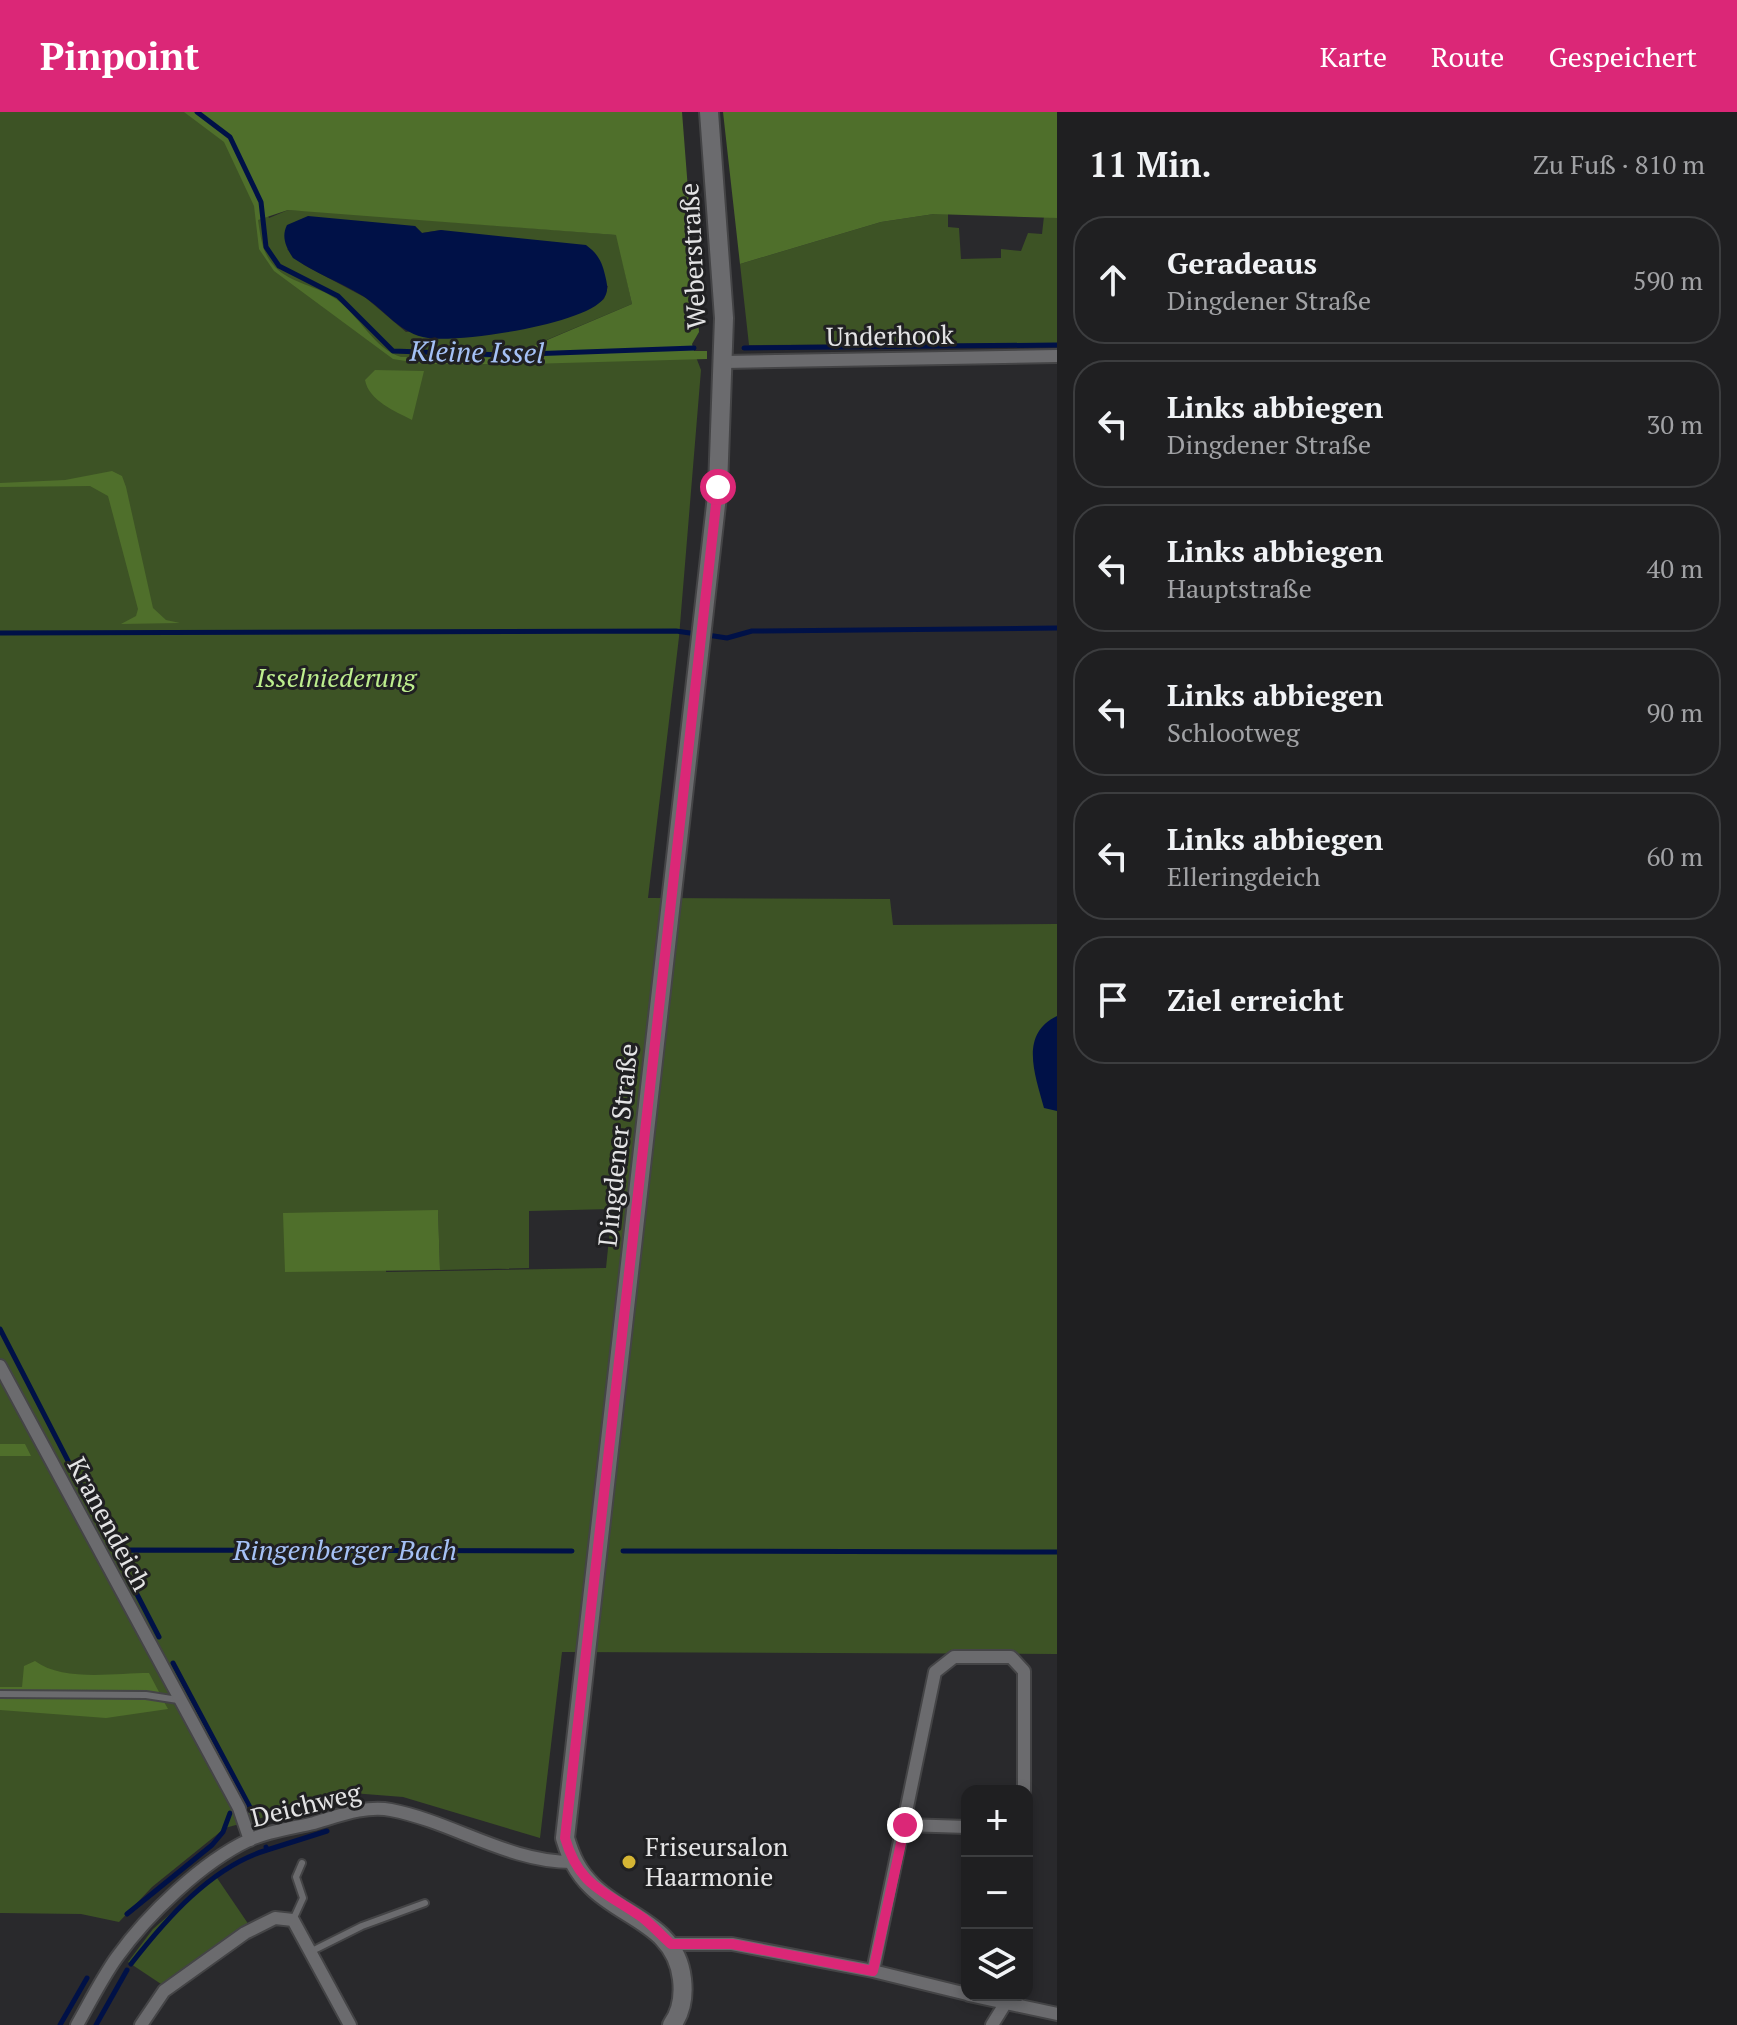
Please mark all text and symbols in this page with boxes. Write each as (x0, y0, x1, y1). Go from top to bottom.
text: Pinpoint (40, 31, 199, 81)
text: Karte (1320, 38, 1387, 75)
text: Route (1431, 38, 1504, 75)
text: Gespeichert (1548, 38, 1697, 75)
text: 11 Min. (1089, 142, 1211, 187)
text: Zu Fuß · 810 m (1533, 147, 1705, 181)
street label: Weberstraße (671, 182, 713, 330)
text: Geradeaus (1167, 243, 1317, 283)
icon: ahead (1091, 258, 1135, 302)
text: 590 m (1633, 263, 1703, 297)
text: Dingdener Straße (1167, 283, 1371, 317)
street label: Underhook (826, 317, 955, 353)
water label: Kleine Issel (408, 332, 545, 371)
text: Links abbiegen (1167, 387, 1383, 427)
icon: left (1091, 402, 1135, 446)
text: 30 m (1647, 407, 1703, 441)
text: Dingdener Straße (1167, 427, 1371, 461)
route start (700, 469, 736, 505)
text: Links abbiegen (1167, 531, 1383, 571)
icon: left (1091, 546, 1135, 590)
text: 40 m (1647, 551, 1703, 585)
text: Hauptstraße (1167, 571, 1312, 605)
park label: Isselniederung (255, 660, 417, 694)
text: Links abbiegen (1167, 675, 1383, 715)
icon: left (1091, 690, 1135, 734)
text: 90 m (1647, 695, 1703, 729)
text: Schlootweg (1167, 715, 1300, 749)
text: Links abbiegen (1167, 819, 1383, 859)
icon: left (1091, 834, 1135, 878)
text: 60 m (1647, 839, 1703, 873)
text: Elleringdeich (1167, 859, 1321, 893)
icon: arrive (1091, 978, 1135, 1022)
text: Ziel erreicht (1167, 980, 1344, 1020)
street label: Dingdener Straße (589, 1042, 645, 1248)
street label: Kranendeich (60, 1451, 159, 1596)
water label: Ringenberger Bach (232, 1531, 457, 1568)
street label: Deichweg (247, 1774, 365, 1834)
map controls (961, 1785, 1033, 2001)
button: + (961, 1785, 1033, 1857)
route end (887, 1807, 923, 1843)
place label: Friseursalon Haarmonie (645, 1829, 788, 1893)
marker: Friseursalon Haarmonie (620, 1853, 638, 1871)
button: − (961, 1857, 1033, 1929)
button: layers (961, 1929, 1033, 2001)

